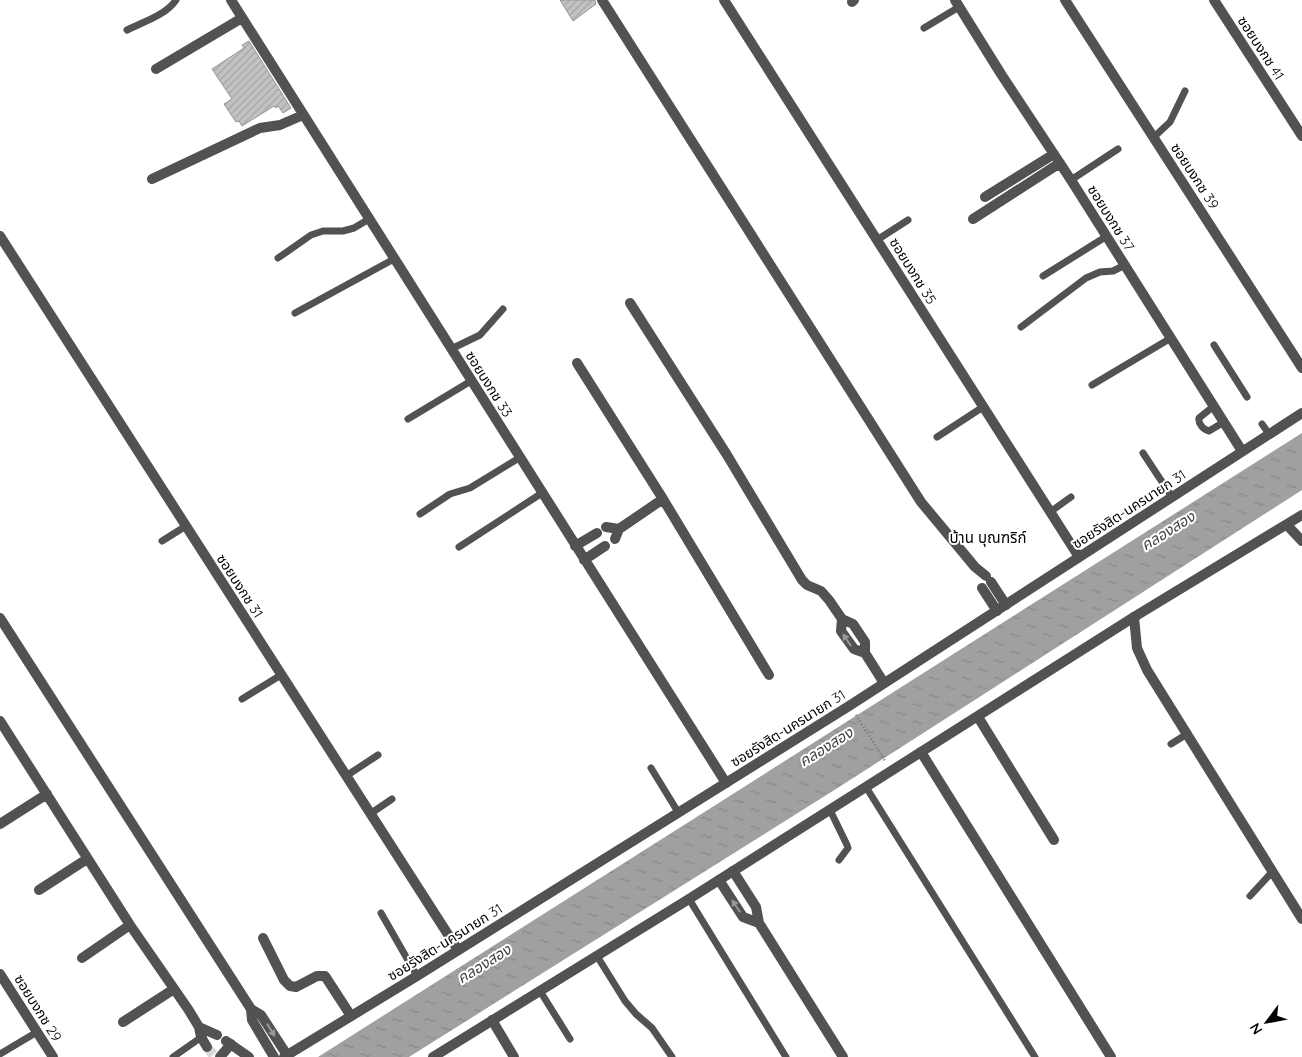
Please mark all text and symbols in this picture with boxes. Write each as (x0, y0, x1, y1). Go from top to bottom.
street label: ซอยบงกช 41 (1234, 13, 1288, 83)
street label: ซอยบงกช 39 (1167, 140, 1223, 213)
street label: ซอยบงกช 37 (1084, 182, 1138, 254)
street label: ซอยบงกช 35 (885, 234, 941, 308)
street label: ซอยบงกช 33 (462, 348, 516, 420)
street label: ซอยรังสิต-นครนายก 31 (1069, 465, 1189, 553)
water label: คลองสอง (1137, 506, 1199, 554)
district label: บ้าน บุณฑริก์ (950, 528, 1026, 547)
street label: ซอยบงกช 31 (213, 551, 267, 621)
one-way arrow (843, 633, 852, 646)
street label: ซอยรังสิต-นครนายก 31 (727, 685, 849, 771)
water label: คลองสอง (795, 722, 857, 770)
street label: ซอยรังสิต-นครนายก 31 (384, 899, 506, 985)
one-way arrow (731, 899, 741, 912)
water label: คลองสอง (453, 939, 515, 987)
street label: ซอยบงกช 29 (10, 971, 66, 1045)
north arrow (1242, 997, 1292, 1047)
text: N (1246, 1020, 1266, 1038)
one-way arrow (266, 1023, 276, 1037)

